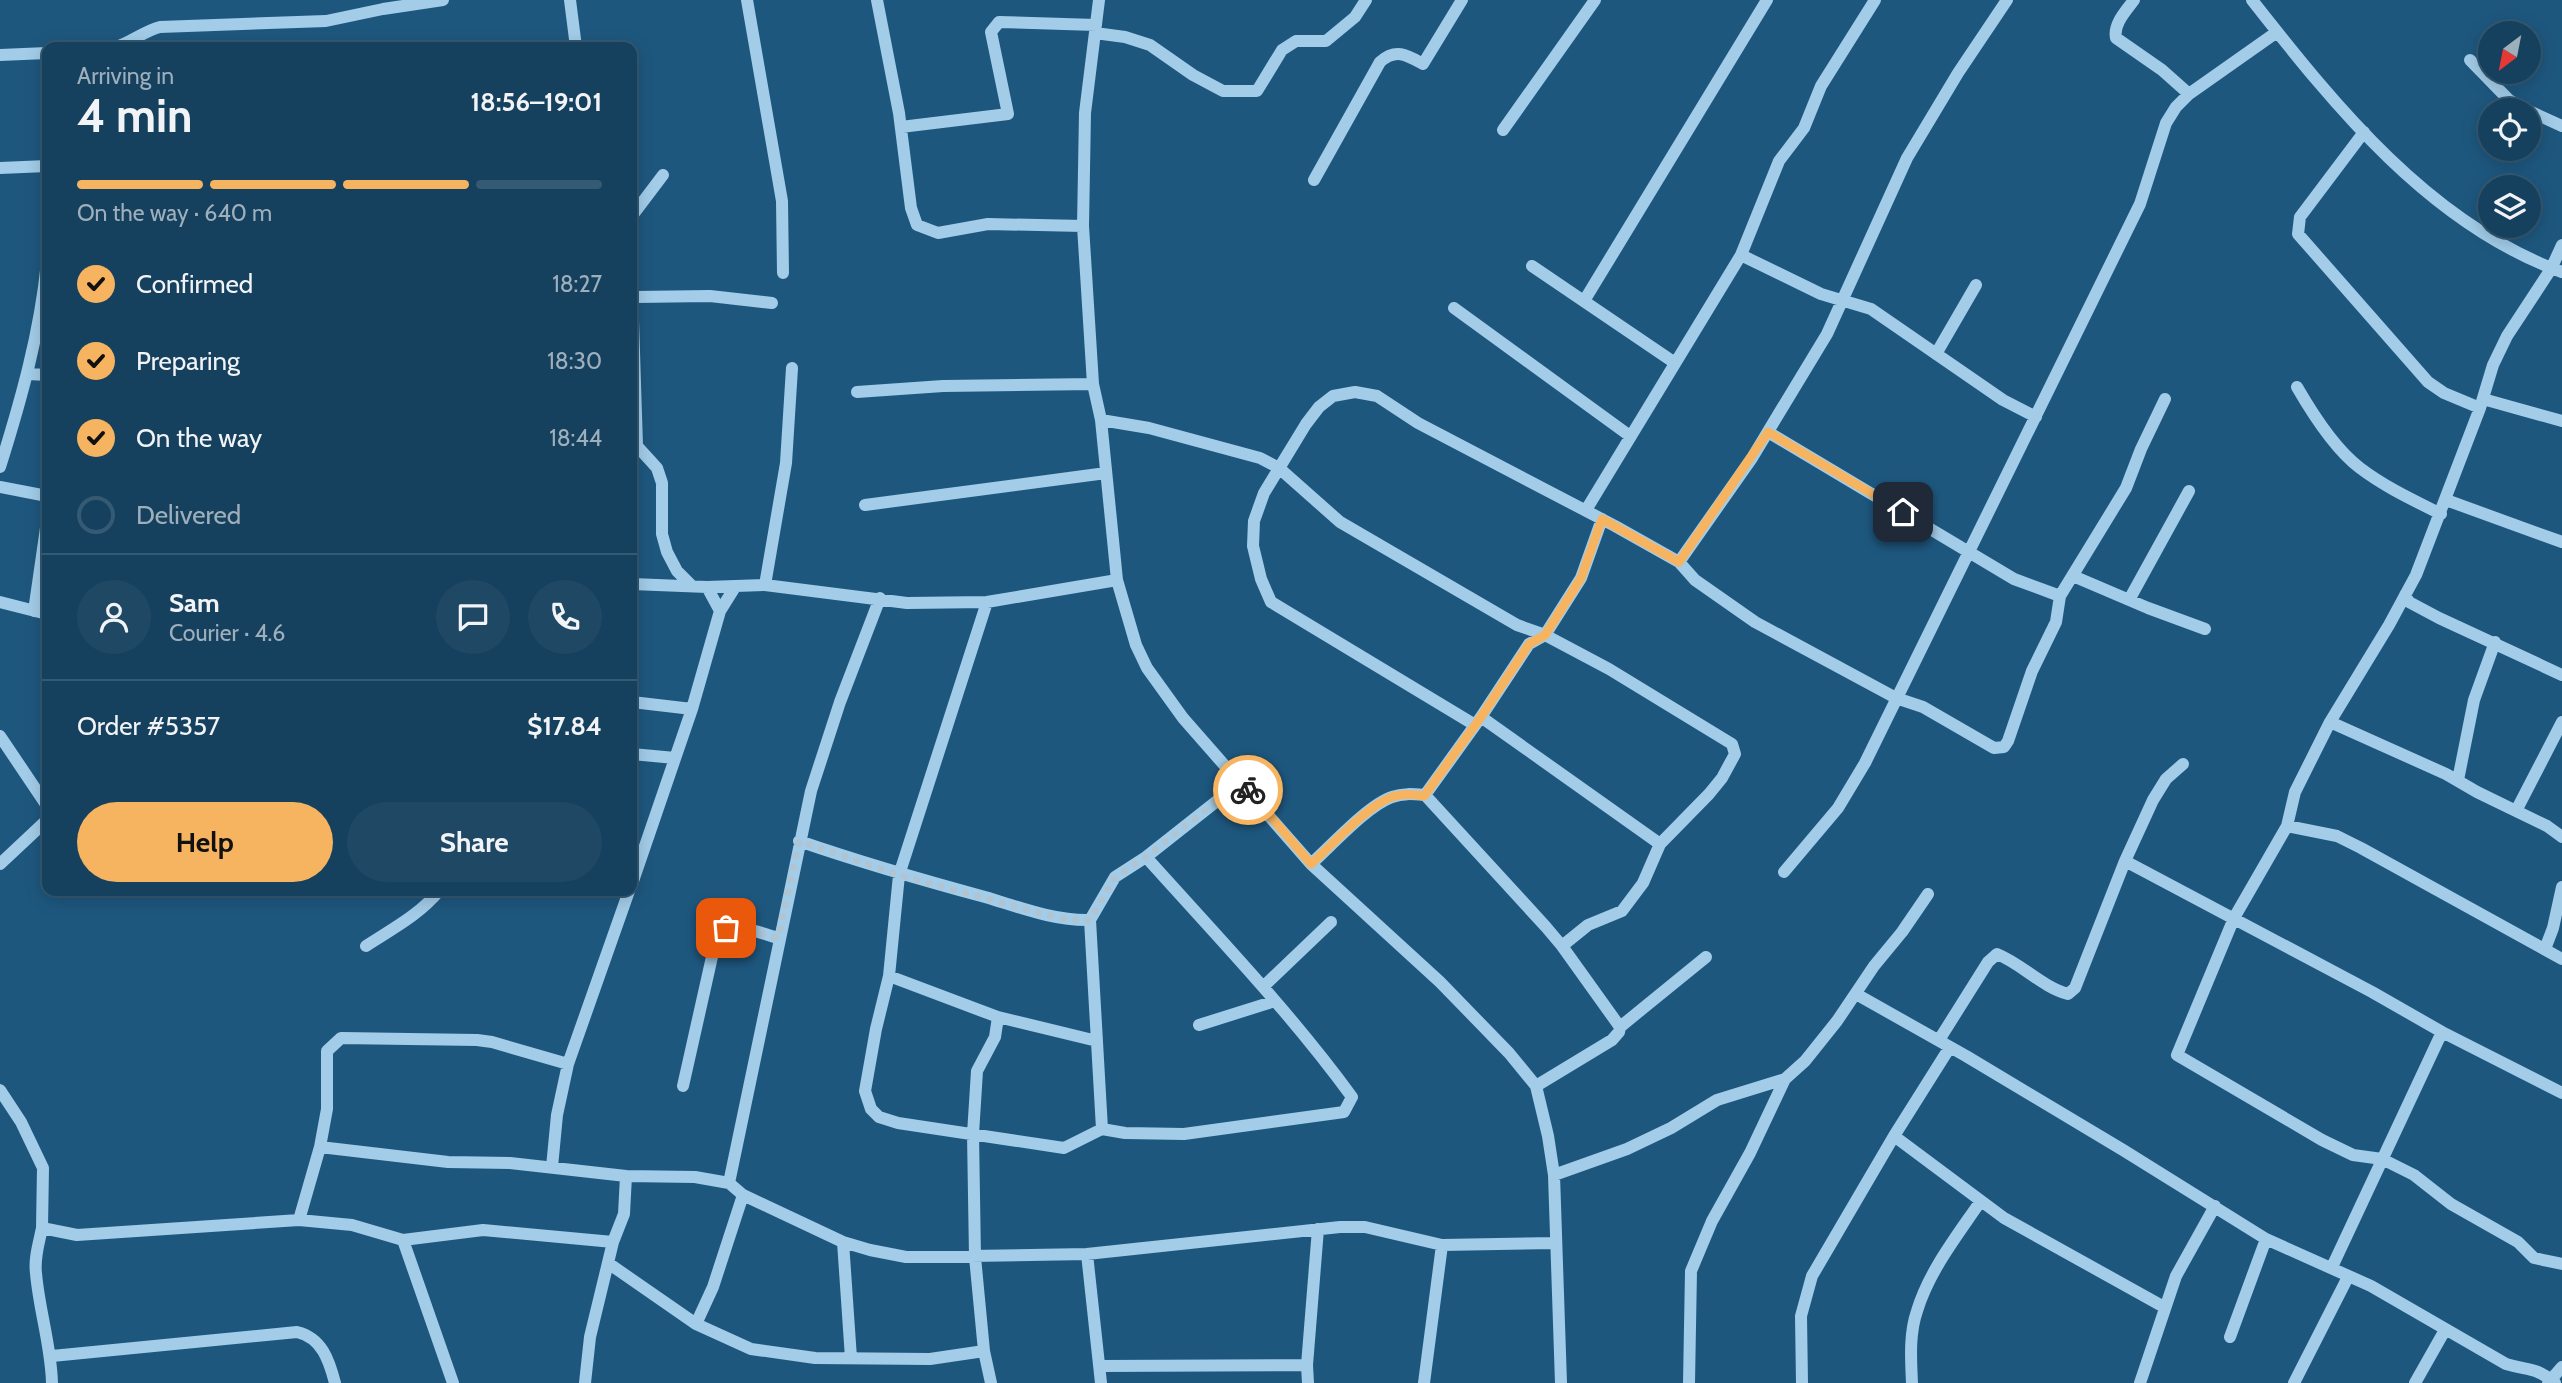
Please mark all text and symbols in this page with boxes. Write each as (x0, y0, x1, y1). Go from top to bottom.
north arrow (2478, 21, 2541, 84)
map controls (2478, 21, 2541, 238)
text: Arriving in (77, 62, 174, 90)
text: 18:56–19:01 (470, 86, 602, 118)
text: 4 min (77, 88, 192, 144)
button: locate (2478, 98, 2541, 161)
button: layers (2478, 175, 2541, 238)
text: On the way · 640 m (77, 199, 272, 227)
icon: check (77, 265, 115, 303)
text: Confirmed (136, 268, 253, 300)
text: 18:27 (552, 270, 602, 298)
icon: check (77, 342, 115, 380)
text: Preparing (136, 345, 240, 377)
text: 18:30 (547, 347, 602, 375)
icon: check (77, 419, 115, 457)
text: On the way (136, 422, 262, 454)
text: 18:44 (549, 424, 602, 452)
pin (1873, 482, 1933, 542)
icon: home (1884, 493, 1922, 531)
text: Delivered (136, 499, 241, 531)
button: person (77, 580, 151, 654)
button: chat (436, 580, 510, 654)
button: phone (528, 580, 602, 654)
text: Sam (169, 587, 220, 619)
text: Courier · 4.6 (169, 619, 285, 647)
text: Order #5357 (77, 710, 220, 742)
text: $17.84 (527, 710, 602, 742)
courier (1213, 755, 1283, 825)
icon: bike (1229, 771, 1267, 809)
button: Help (77, 802, 333, 882)
button: Share (347, 802, 602, 882)
pin (696, 898, 756, 958)
icon: bag (707, 909, 745, 947)

